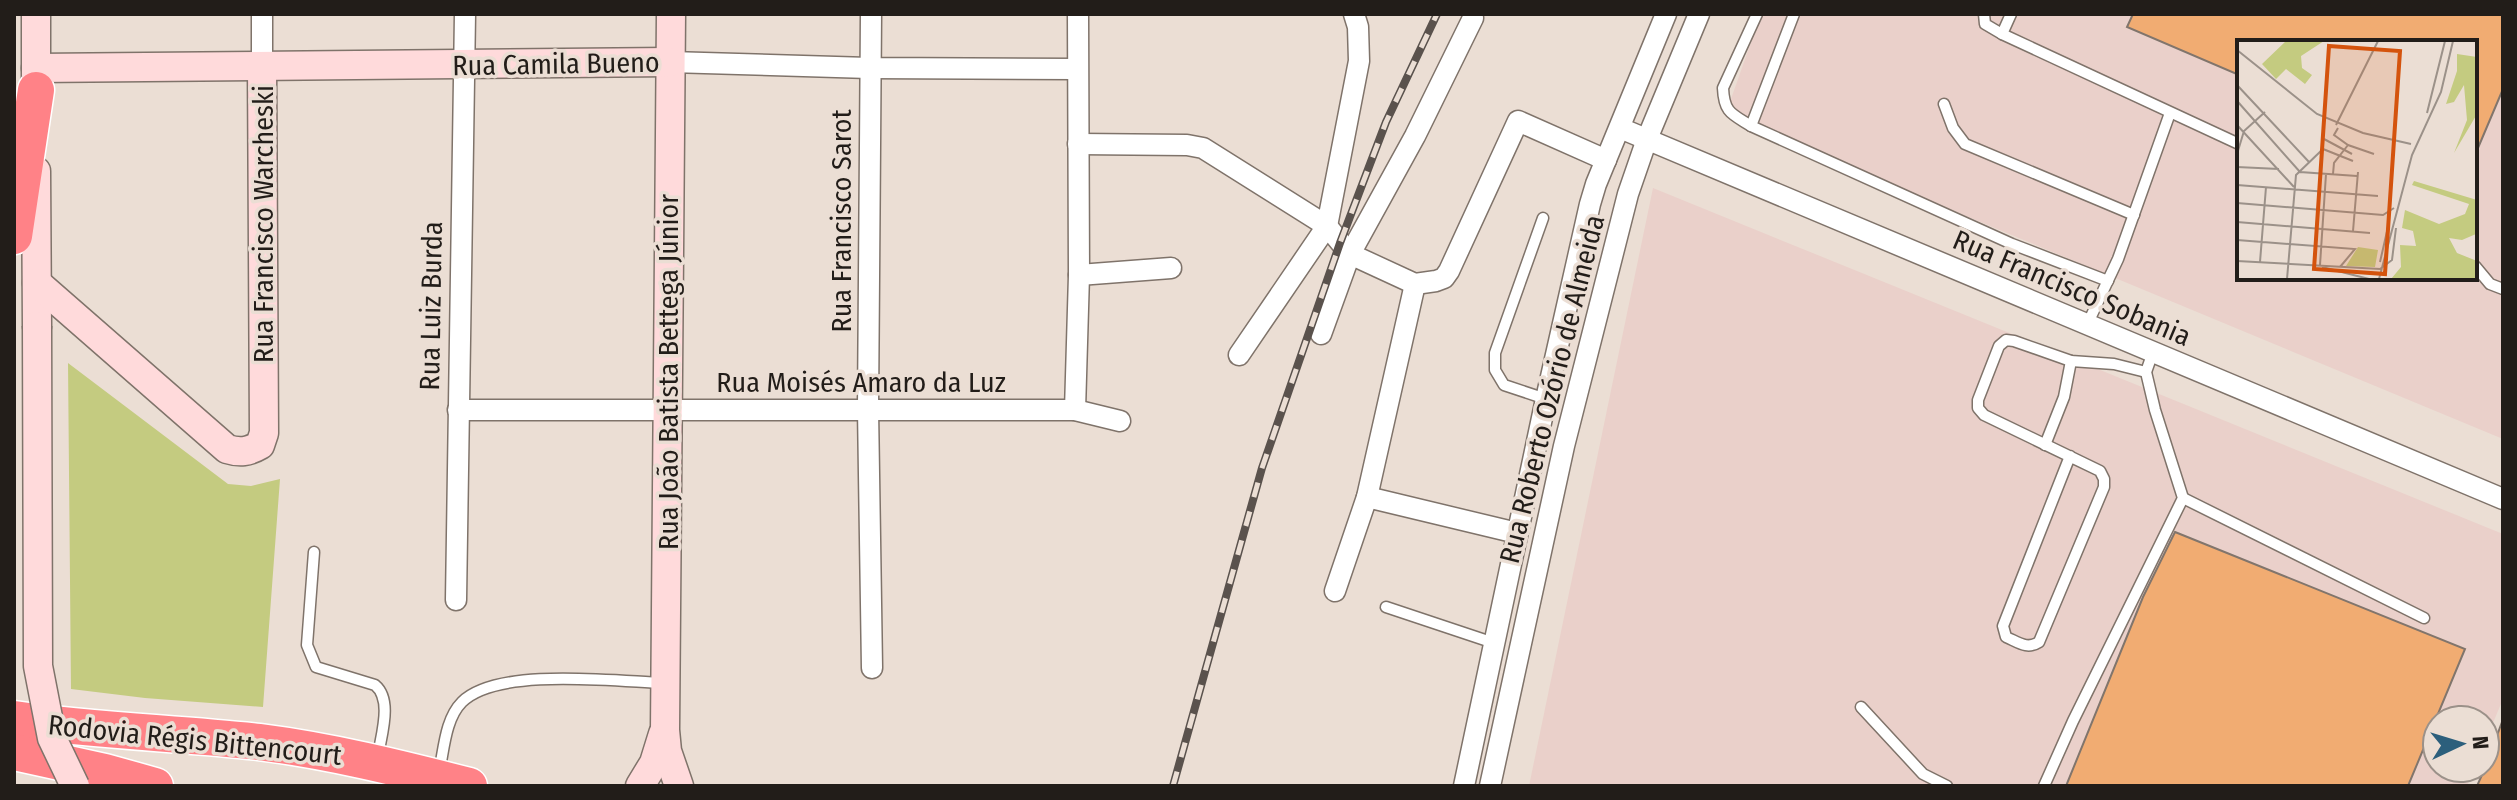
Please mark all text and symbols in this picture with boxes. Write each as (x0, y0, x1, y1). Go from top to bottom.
inset map (2237, 40, 2477, 280)
street label: Rua Camila Bueno (452, 46, 660, 82)
street label: Rua Francisco Warcheski (247, 85, 280, 363)
street label: Rua Francisco Sarot (825, 109, 858, 333)
street label: Rua João Batista Bettega Júnior (652, 194, 685, 550)
street label: Rua Roberto Ozório de Almeida (1493, 211, 1611, 567)
street label: Rua Luiz Burda (413, 221, 449, 391)
street label: Rua Francisco Sobania (1948, 223, 2196, 353)
street label: Rua Moisés Amaro da Luz (716, 366, 1006, 399)
north arrow (2421, 704, 2501, 784)
street label: Rodovia Régis Bittencourt (47, 708, 344, 772)
text: N (2467, 735, 2494, 750)

